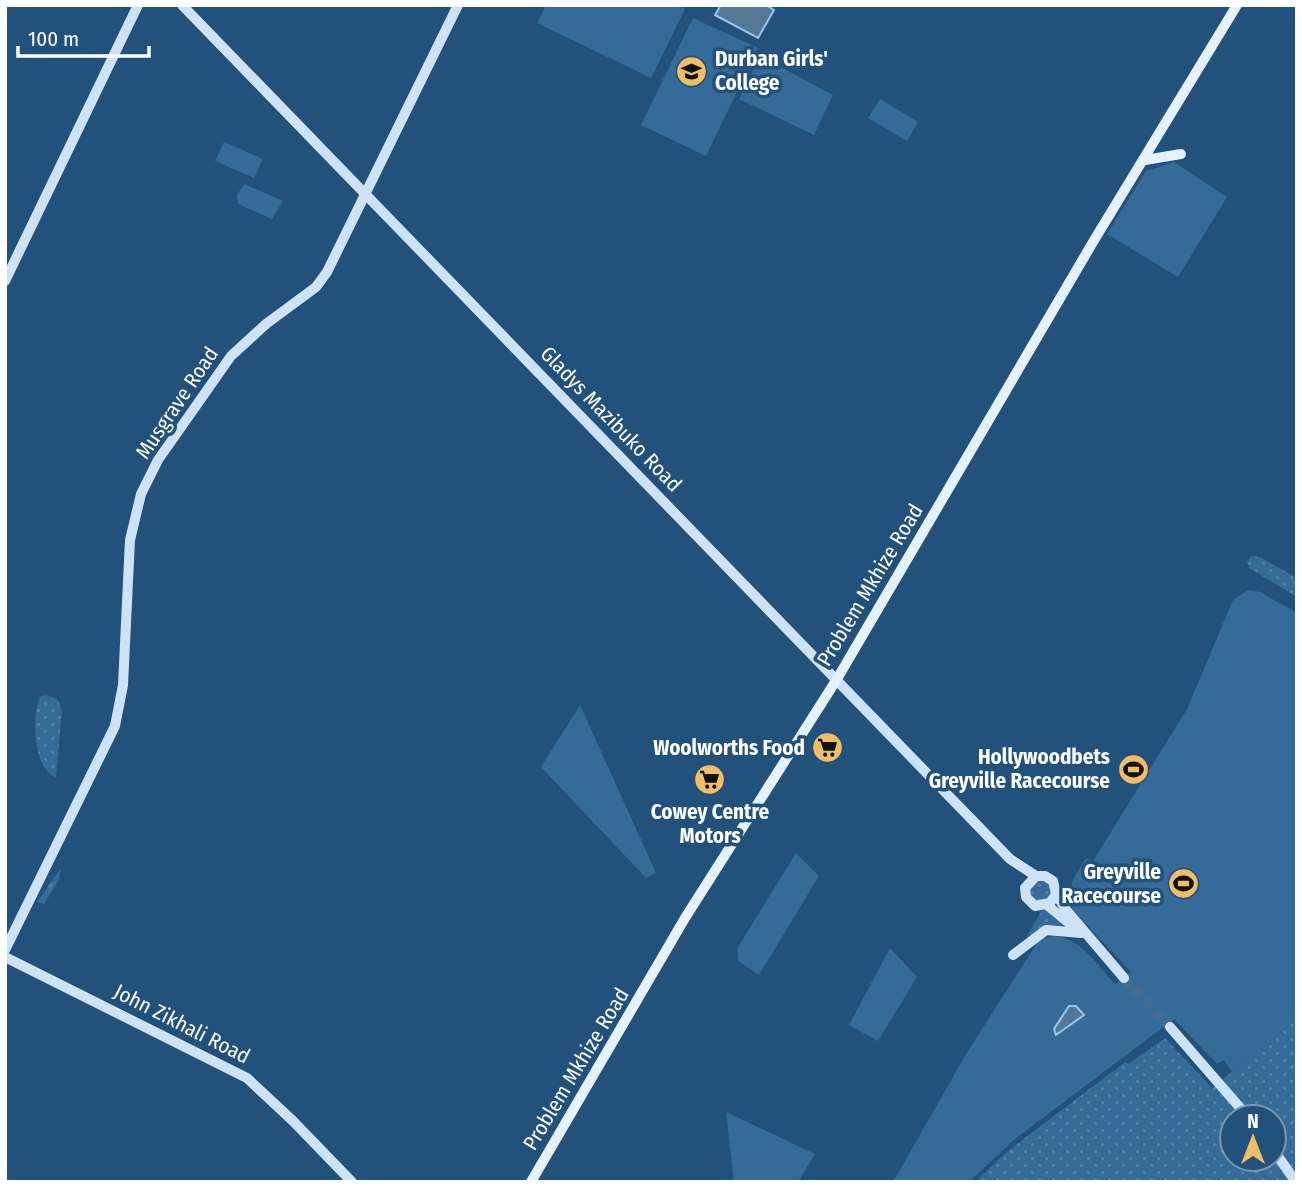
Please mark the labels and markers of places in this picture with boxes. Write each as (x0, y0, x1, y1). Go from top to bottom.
place label: Durban Girls' College (715, 46, 828, 96)
school or university icon: Durban Girls' College (675, 54, 709, 88)
supermarket icon: Woolworths Food (811, 731, 845, 765)
place label: Woolworths Food (653, 735, 805, 761)
place label: Hollywoodbets Greyville Racecourse (929, 744, 1110, 794)
sports icon: Hollywoodbets Greyville Racecourse (1116, 752, 1150, 786)
supermarket icon: Cowey Centre Motors (693, 763, 727, 797)
place label: Cowey Centre Motors (651, 799, 770, 849)
place label: Greyville Racecourse (1061, 859, 1161, 909)
sports icon: Greyville Racecourse (1167, 867, 1201, 901)

